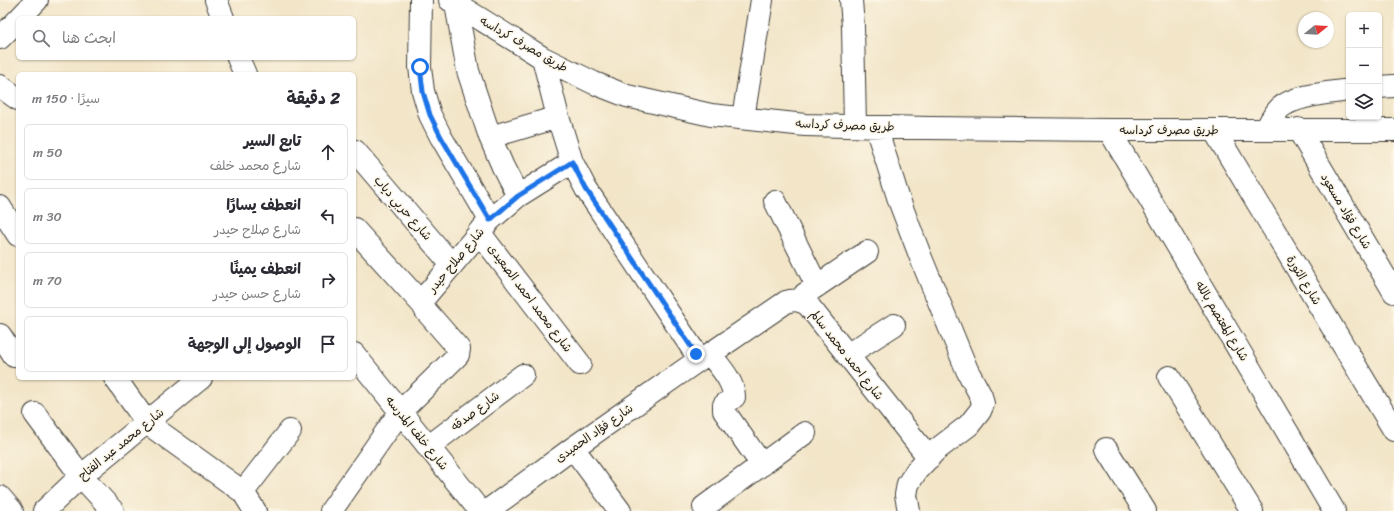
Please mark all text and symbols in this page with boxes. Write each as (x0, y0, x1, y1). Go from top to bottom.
street label: طريق مصرف كرداسه (476, 10, 572, 78)
north arrow (1298, 12, 1334, 48)
map controls (1346, 12, 1382, 120)
button: + (1346, 12, 1382, 48)
search box (16, 16, 356, 60)
text: ابحث هنا (62, 25, 116, 51)
icon: search (30, 27, 52, 49)
button: − (1346, 48, 1382, 84)
route start (411, 58, 429, 76)
text: 2 دقيقة (287, 83, 340, 113)
button: layers (1346, 84, 1382, 120)
text: سيرًا · 150 m (32, 87, 100, 110)
street label: طريق مصرف كرداسه (795, 112, 895, 138)
street label: طريق مصرف كرداسه (1119, 119, 1219, 141)
text: تابع السير (244, 128, 301, 154)
text: 50 m (33, 141, 63, 164)
icon: ahead (317, 141, 339, 163)
text: شارع محمد خلف (210, 154, 301, 177)
street label: شارع فؤاد مسعود (1314, 168, 1378, 254)
street label: شارع حربي دياب (368, 170, 438, 246)
text: انعطف يسارًا (226, 192, 301, 218)
text: 30 m (33, 205, 62, 228)
icon: left (317, 205, 339, 227)
text: شارع صلاح حيدر (214, 218, 301, 241)
street label: شارع صلاح حيدر (421, 222, 490, 299)
street label: شارع محمد احمد الصعيدى (482, 239, 578, 357)
street label: شارع الثورة (1280, 251, 1328, 309)
text: انعطف يمينًا (230, 256, 301, 282)
text: 70 m (33, 269, 62, 292)
icon: right (317, 269, 339, 291)
street label: شارع المعتصم بالله (1189, 276, 1255, 366)
text: شارع حسن حيدر (213, 282, 301, 305)
street label: شارع احمد محمد سالم (804, 305, 890, 405)
text: الوصول إلى الوجهة (188, 331, 301, 357)
icon: arrive (317, 333, 339, 355)
route end (687, 345, 705, 363)
street label: شارع صدقه (446, 385, 504, 437)
street label: شارع خلف المدرسه (380, 391, 454, 475)
street label: شارع فؤاد الحميدى (550, 398, 638, 468)
street label: شارع محمد عبد الفتاح (73, 402, 169, 486)

